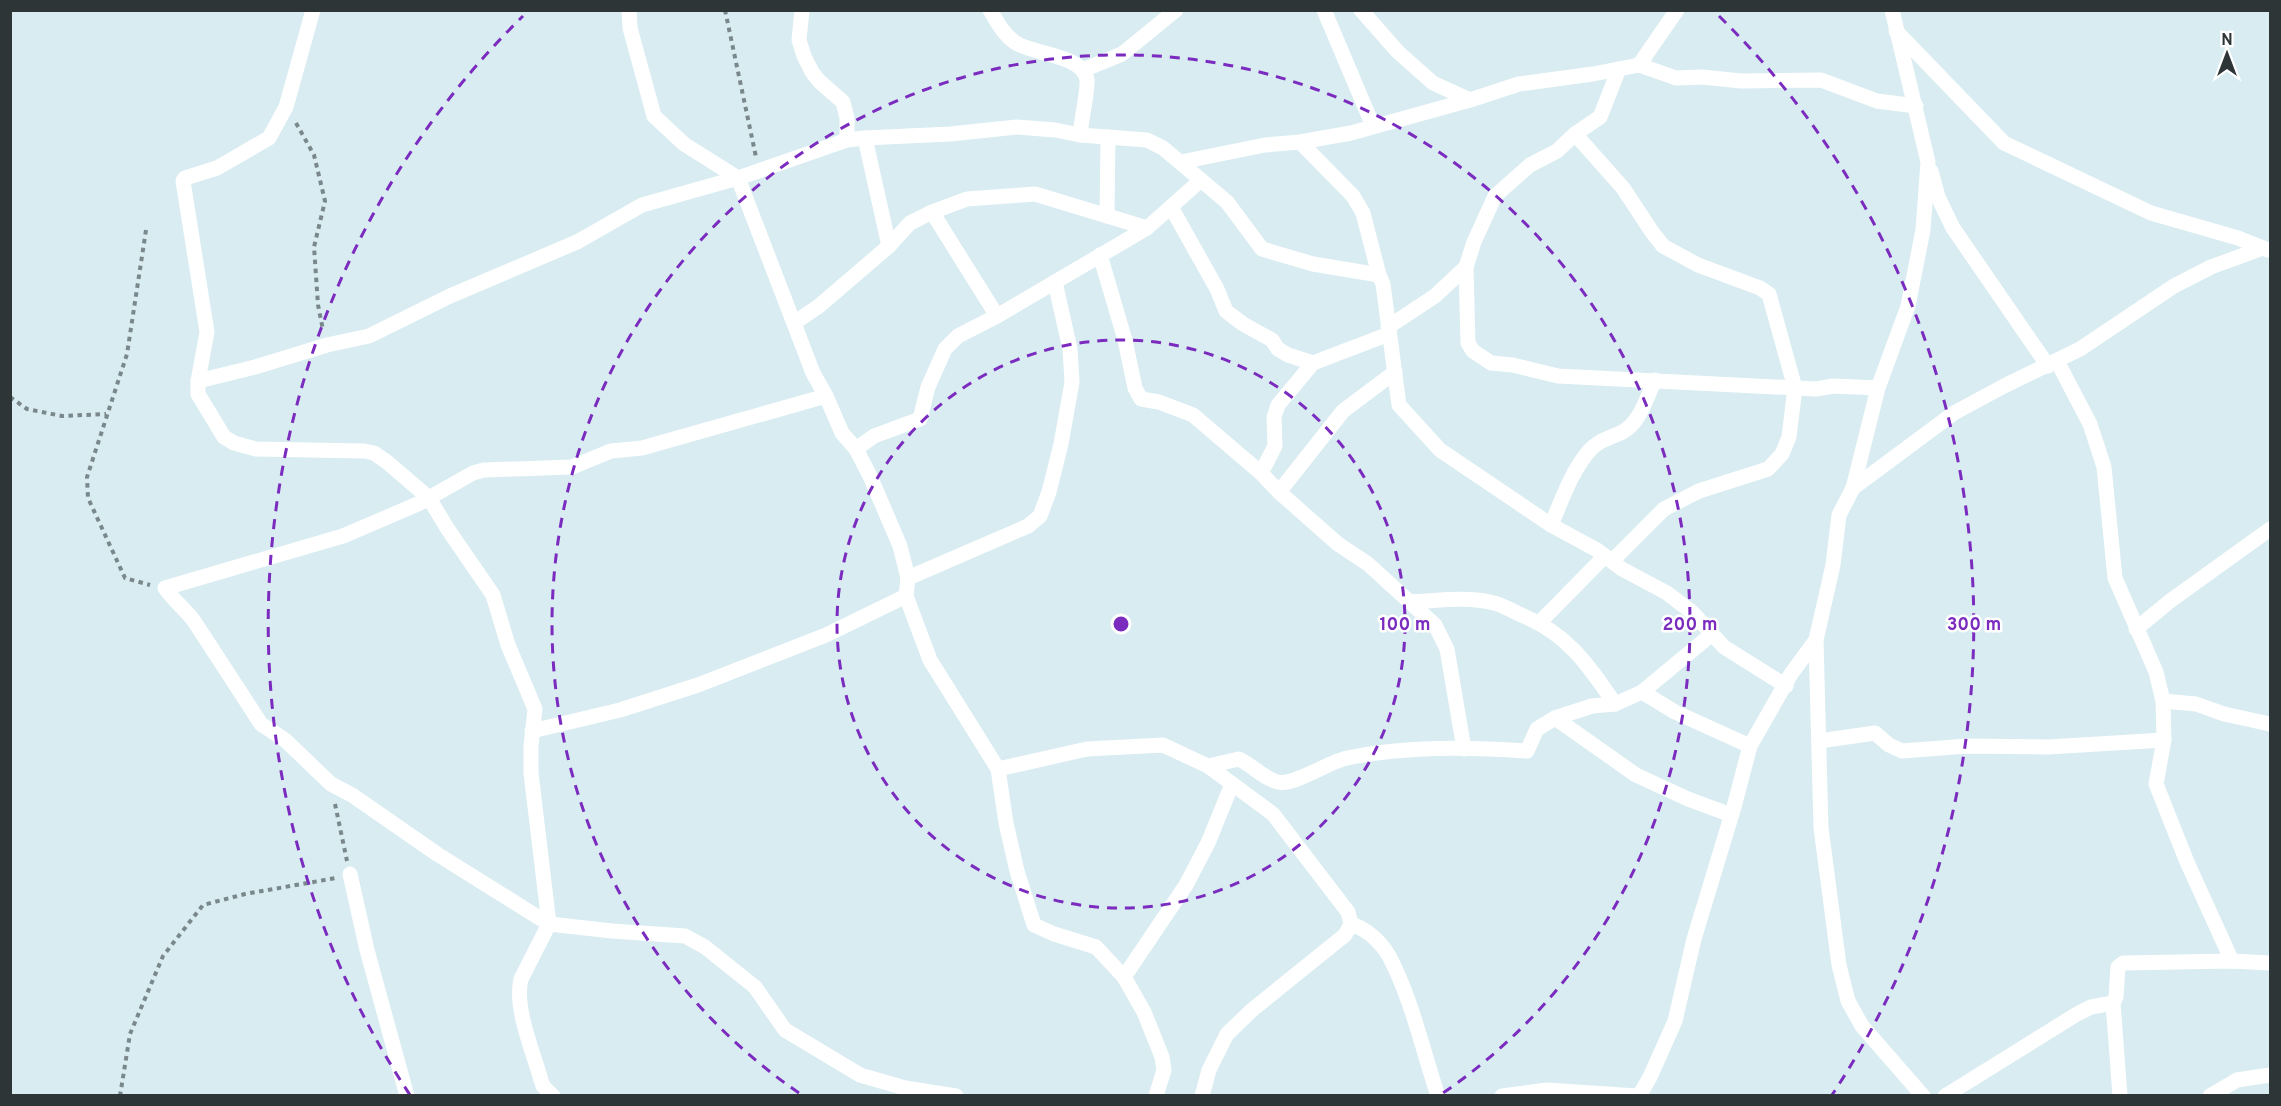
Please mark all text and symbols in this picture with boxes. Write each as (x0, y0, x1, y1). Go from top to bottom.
north arrow (2197, 24, 2257, 84)
text: N (2221, 31, 2233, 51)
centre of rings (1111, 614, 1131, 634)
text: 100 m (1379, 614, 1431, 637)
text: 200 m (1662, 614, 1718, 637)
text: 300 m (1947, 614, 2001, 637)

